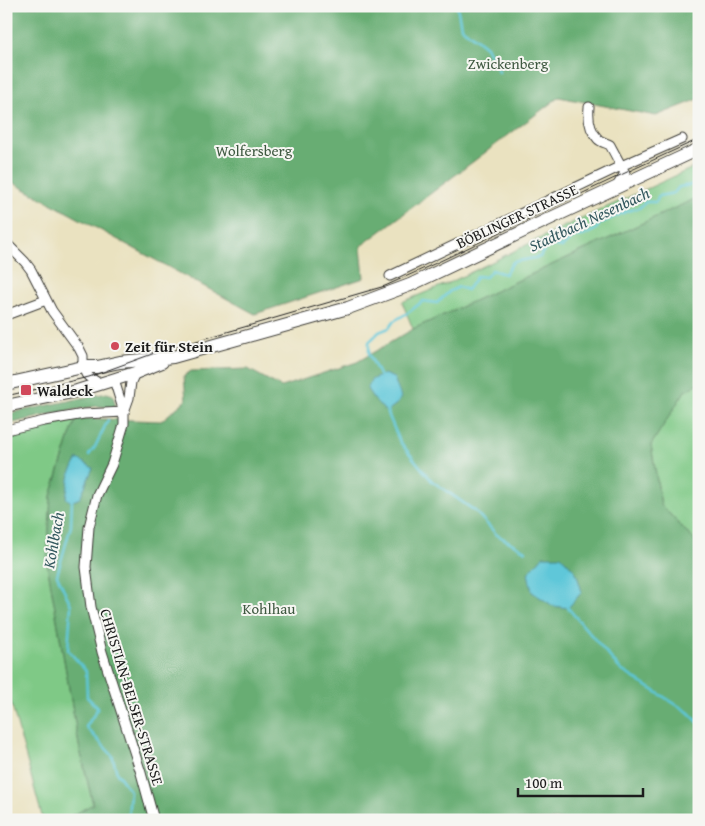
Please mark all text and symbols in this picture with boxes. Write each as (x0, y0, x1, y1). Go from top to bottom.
park label: Zwickenberg (468, 53, 549, 74)
park label: Wolfersberg (216, 140, 293, 161)
street label: BÖBLINGER STRASSE (453, 178, 582, 253)
water label: Stadtbach Nesenbach (525, 181, 653, 257)
place label: Zeit für Stein (125, 336, 213, 357)
marker: Zeit für Stein (109, 340, 121, 352)
place label: Waldeck (37, 380, 93, 401)
marker: Waldeck (19, 383, 33, 397)
water label: Kohlbach (36, 510, 70, 571)
park label: Kohlhau (243, 598, 296, 619)
street label: CHRISTIAN-BELSER-STRASSE (95, 606, 169, 788)
scale bar (518, 766, 642, 798)
text: 100 m (525, 772, 563, 793)

